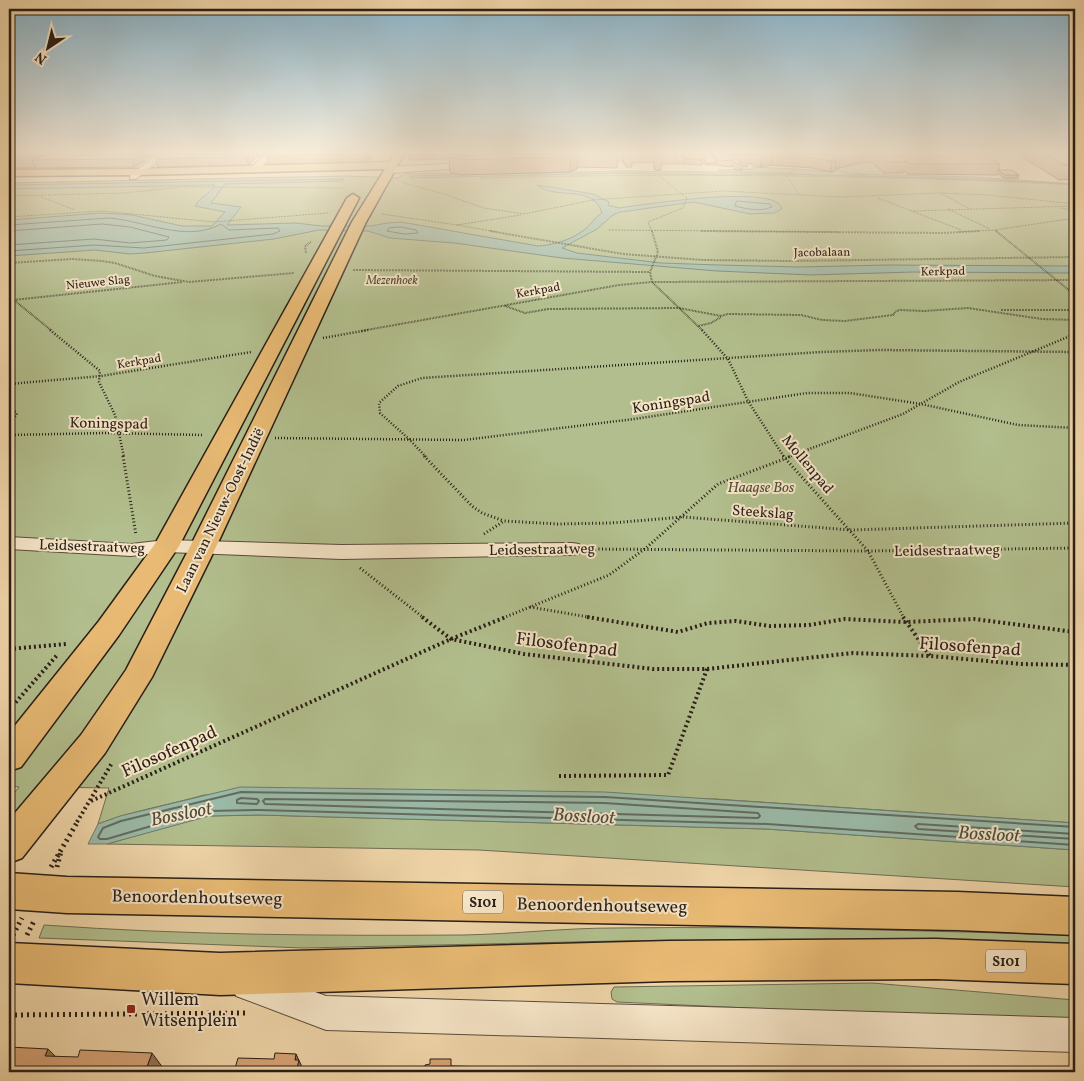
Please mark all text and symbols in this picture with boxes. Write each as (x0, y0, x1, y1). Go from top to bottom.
north arrow (22, 22, 72, 72)
text: N (32, 47, 51, 68)
street label: Jacobalaan (793, 245, 851, 261)
street label: Kerkpad (921, 264, 966, 280)
street label: Nieuwe Slag (65, 272, 131, 294)
park label: Mezenhoek (365, 273, 418, 289)
street label: Kerkpad (515, 279, 562, 303)
street label: Kerkpad (116, 351, 163, 373)
street label: Koningspad (631, 387, 712, 420)
street label: Koningspad (69, 413, 148, 436)
street label: Laan van Nieuw-Oost-Indië (172, 425, 271, 597)
street label: Mollenpad (776, 431, 838, 499)
park label: Haagse Bos (728, 478, 795, 499)
street label: Steekslag (731, 501, 795, 526)
street label: Leidsestraatweg (39, 535, 146, 560)
street label: Leidsestraatweg (489, 539, 596, 562)
street label: Leidsestraatweg (894, 540, 1001, 563)
street label: Filosofenpad (515, 627, 619, 664)
street label: Filosofenpad (918, 631, 1022, 664)
street label: Filosofenpad (118, 720, 221, 785)
water label: Bossloot (148, 796, 215, 834)
water label: Bossloot (552, 802, 617, 832)
water label: Bossloot (957, 820, 1022, 850)
street label: Benoordenhoutseweg (111, 885, 283, 912)
road number: S101 (463, 890, 503, 914)
street label: Benoordenhoutseweg (516, 893, 688, 920)
road number: S101 (986, 949, 1026, 972)
place label: Willem Witsenplein (141, 988, 238, 1034)
marker: Willem Witsenplein (125, 1003, 137, 1015)

